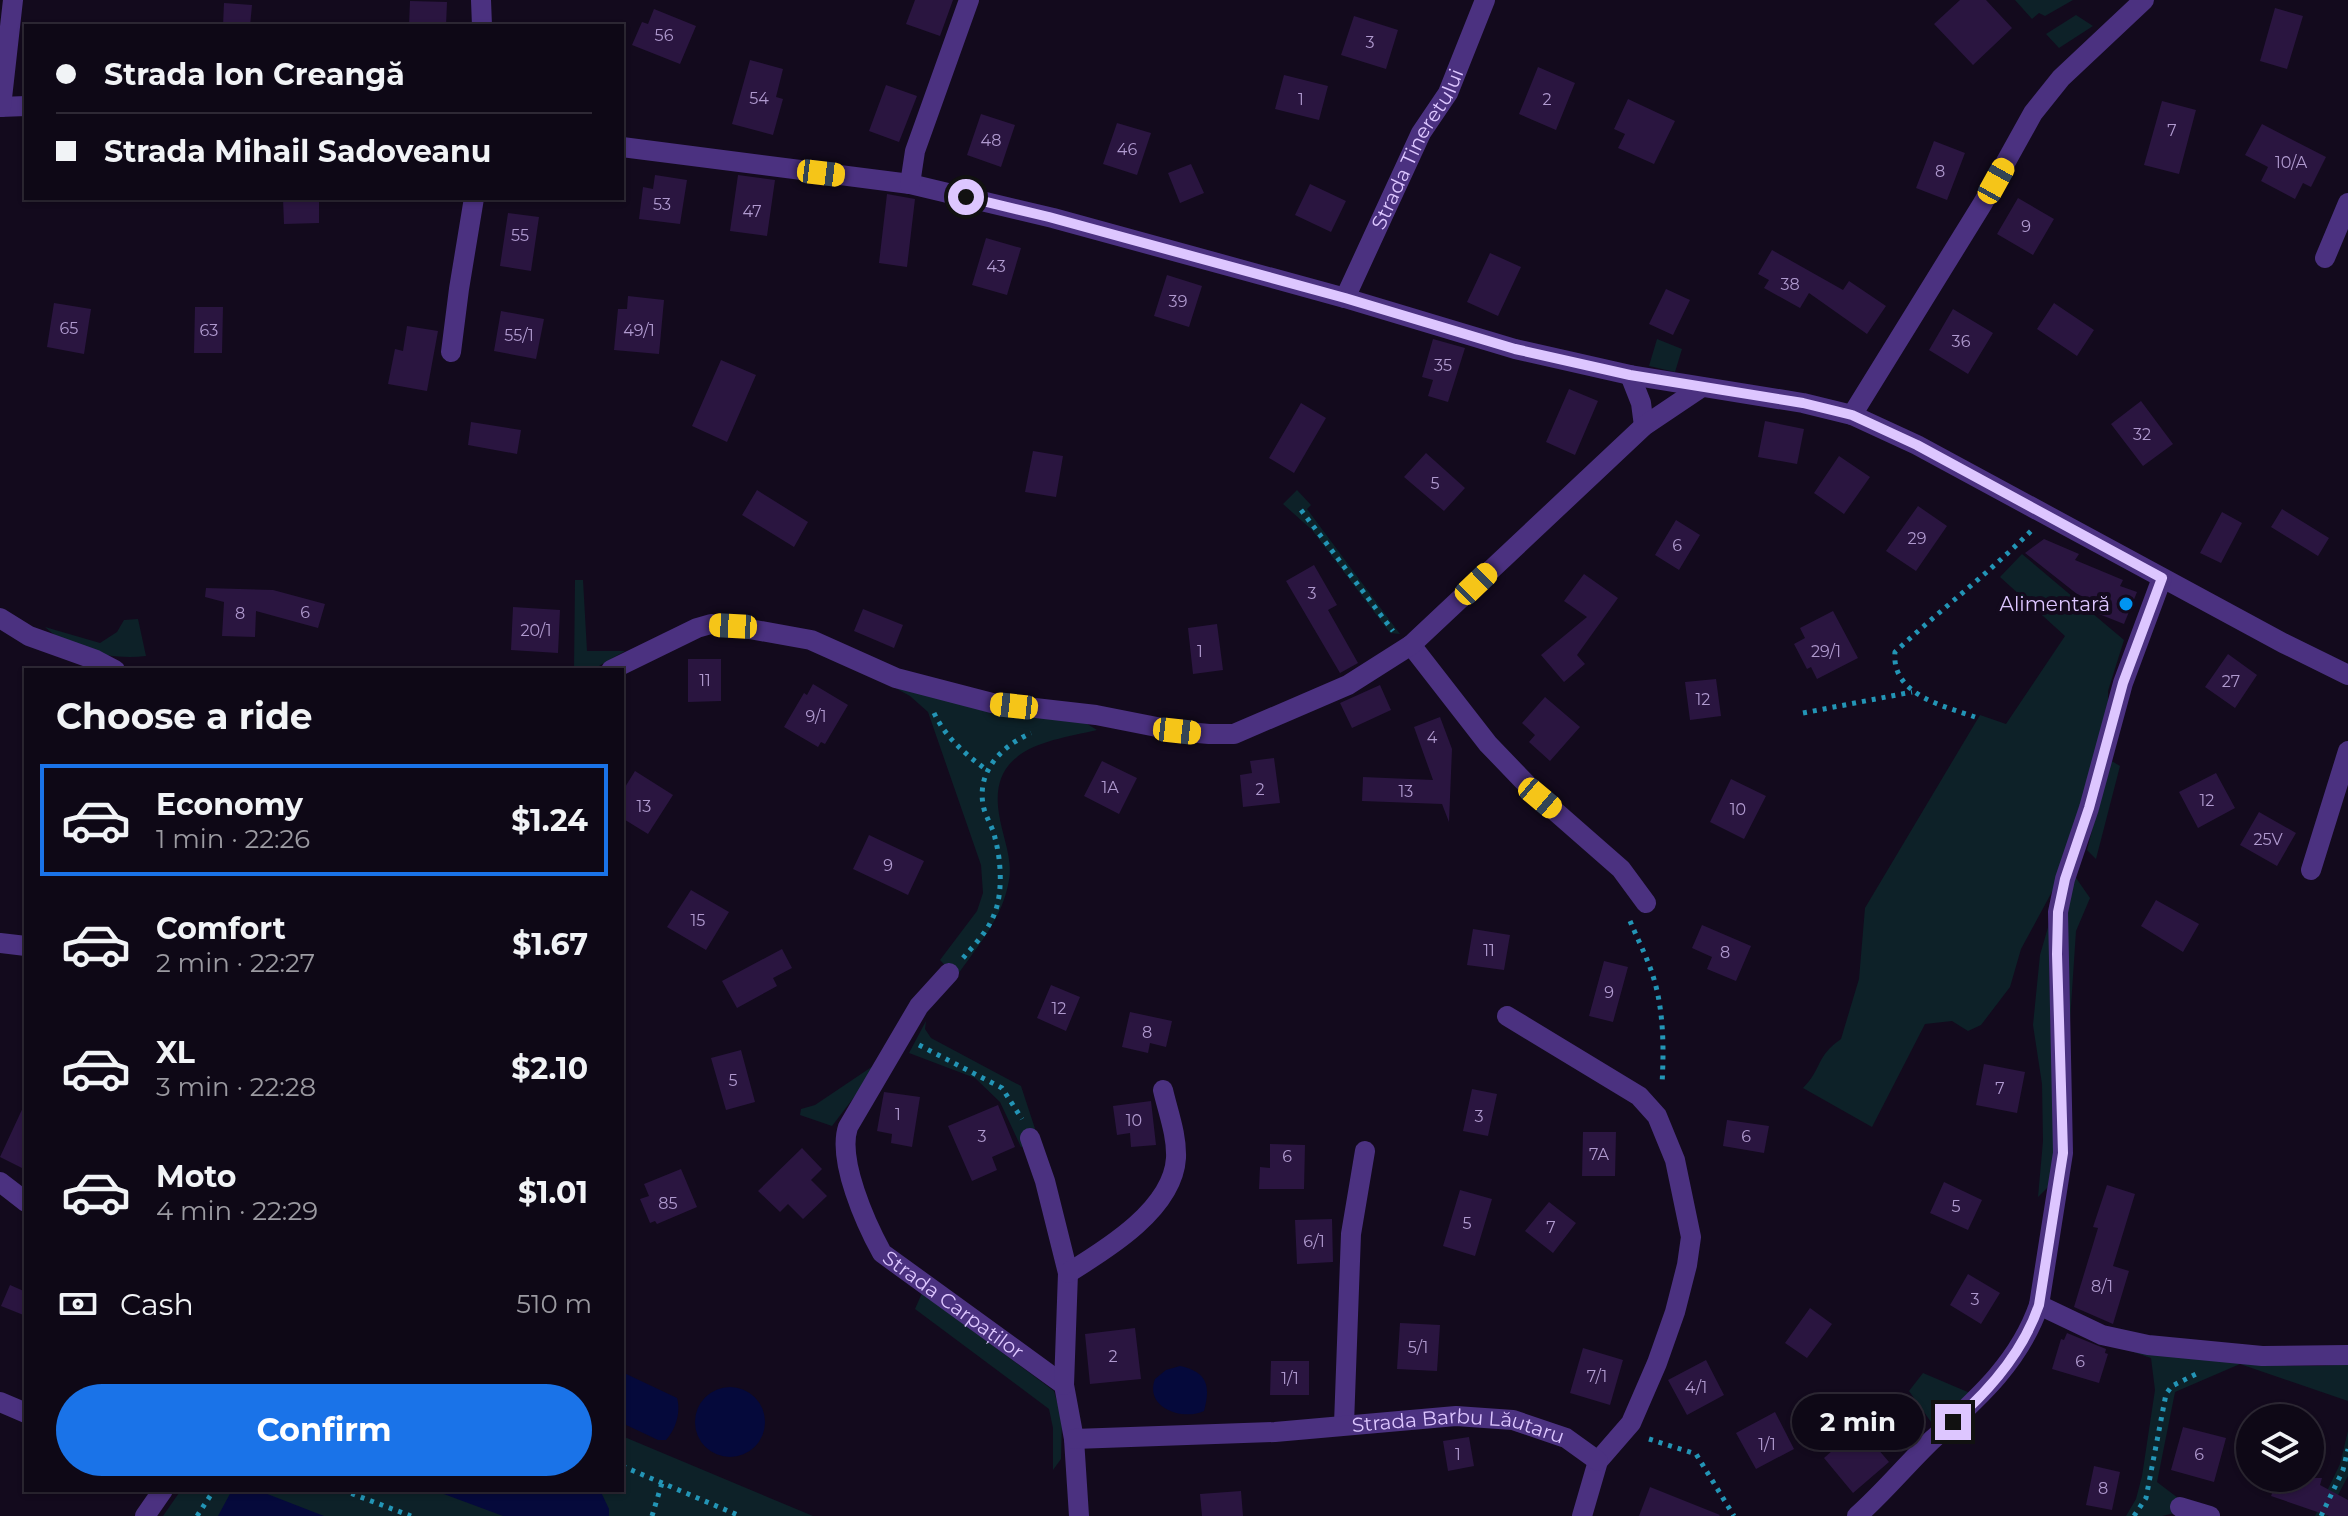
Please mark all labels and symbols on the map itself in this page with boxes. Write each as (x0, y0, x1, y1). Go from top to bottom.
house number: 56 (655, 26, 674, 45)
house number: 3 (1365, 33, 1375, 52)
street label: Strada Tineretului (1366, 65, 1468, 233)
house number: 54 (749, 89, 769, 108)
house number: 1 (1298, 90, 1304, 109)
house number: 2 (1542, 90, 1552, 109)
house number: 7 (2167, 121, 2177, 140)
house number: 48 (981, 131, 1001, 150)
house number: 46 (1117, 140, 1137, 159)
house number: 10/A (2275, 153, 2308, 172)
car (1974, 154, 2018, 208)
car (796, 158, 846, 188)
house number: 8 (1935, 162, 1945, 181)
route start (948, 179, 984, 215)
house number: 53 (653, 195, 671, 214)
house number: 47 (742, 202, 762, 221)
house number: 9 (2021, 217, 2031, 236)
house number: 55 (511, 226, 529, 245)
house number: 43 (986, 257, 1006, 276)
house number: 38 (1780, 275, 1800, 294)
house number: 39 (1169, 292, 1187, 311)
house number: 65 (60, 319, 78, 338)
house number: 63 (200, 321, 218, 340)
house number: 49/1 (623, 321, 655, 340)
house number: 55/1 (504, 326, 534, 345)
house number: 36 (1952, 332, 1971, 351)
house number: 35 (1434, 356, 1452, 375)
house number: 32 (2133, 425, 2151, 444)
house number: 5 (1430, 474, 1440, 493)
house number: 29 (1908, 529, 1926, 548)
house number: 6 (1672, 536, 1682, 555)
car (1450, 559, 1502, 609)
house number: 3 (1307, 584, 1317, 603)
place label: Alimentară (2000, 592, 2110, 616)
marker: Alimentară (2117, 595, 2135, 613)
house number: 6 (300, 603, 310, 622)
house number: 8 (235, 604, 245, 623)
car (708, 613, 758, 639)
house number: 20/1 (521, 621, 551, 640)
house number: 1 (1197, 642, 1203, 661)
house number: 29/1 (1811, 642, 1841, 661)
house number: 11 (699, 671, 711, 690)
house number: 27 (2222, 672, 2240, 691)
house number: 12 (1696, 690, 1710, 709)
car (989, 692, 1039, 720)
house number: 9/1 (805, 707, 827, 726)
car (1152, 717, 1202, 745)
house number: 4 (1427, 728, 1438, 747)
car (1514, 773, 1566, 823)
house number: 1A (1101, 778, 1119, 797)
house number: 2 (1255, 780, 1265, 799)
house number: 13 (1399, 782, 1413, 801)
house number: 12 (2200, 791, 2214, 810)
house number: 13 (637, 797, 651, 816)
house number: 10 (1730, 800, 1746, 819)
house number: 25V (2253, 830, 2283, 849)
house number: 9 (883, 856, 893, 875)
house number: 15 (691, 911, 705, 930)
house number: 11 (1483, 941, 1495, 960)
house number: 8 (1720, 943, 1730, 962)
house number: 9 (1604, 983, 1614, 1002)
house number: 12 (1052, 999, 1066, 1018)
house number: 8 (1142, 1023, 1152, 1042)
house number: 5 (728, 1071, 738, 1090)
house number: 7 (1995, 1079, 2005, 1098)
house number: 1 (895, 1105, 901, 1124)
house number: 3 (1474, 1107, 1484, 1126)
house number: 10 (1126, 1111, 1142, 1130)
house number: 3 (977, 1127, 987, 1146)
house number: 6 (1741, 1127, 1751, 1146)
house number: 7A (1589, 1145, 1609, 1164)
house number: 6 (1282, 1147, 1292, 1166)
house number: 85 (658, 1194, 678, 1213)
house number: 5 (1951, 1197, 1961, 1216)
house number: 5 (1462, 1214, 1472, 1233)
house number: 7 (1546, 1218, 1556, 1237)
house number: 6/1 (1303, 1232, 1325, 1251)
street label: Strada Carpaților (878, 1245, 1029, 1364)
house number: 8/1 (2091, 1277, 2113, 1296)
house number: 3 (1970, 1290, 1980, 1309)
house number: 5/1 (1408, 1338, 1428, 1357)
house number: 2 (1108, 1347, 1118, 1366)
house number: 6 (2075, 1352, 2085, 1371)
house number: 7/1 (1587, 1367, 1607, 1386)
house number: 1/1 (1281, 1369, 1299, 1388)
house number: 4/1 (1685, 1378, 1707, 1397)
callout: 2 min (1793, 1394, 1925, 1450)
street label: Strada Barbu Lăutaru (1351, 1404, 1568, 1449)
route end (1935, 1404, 1971, 1440)
house number: 1/1 (1758, 1435, 1776, 1454)
house number: 1 (1455, 1445, 1461, 1464)
house number: 6 (2194, 1445, 2204, 1464)
house number: 8 (2098, 1479, 2108, 1498)

